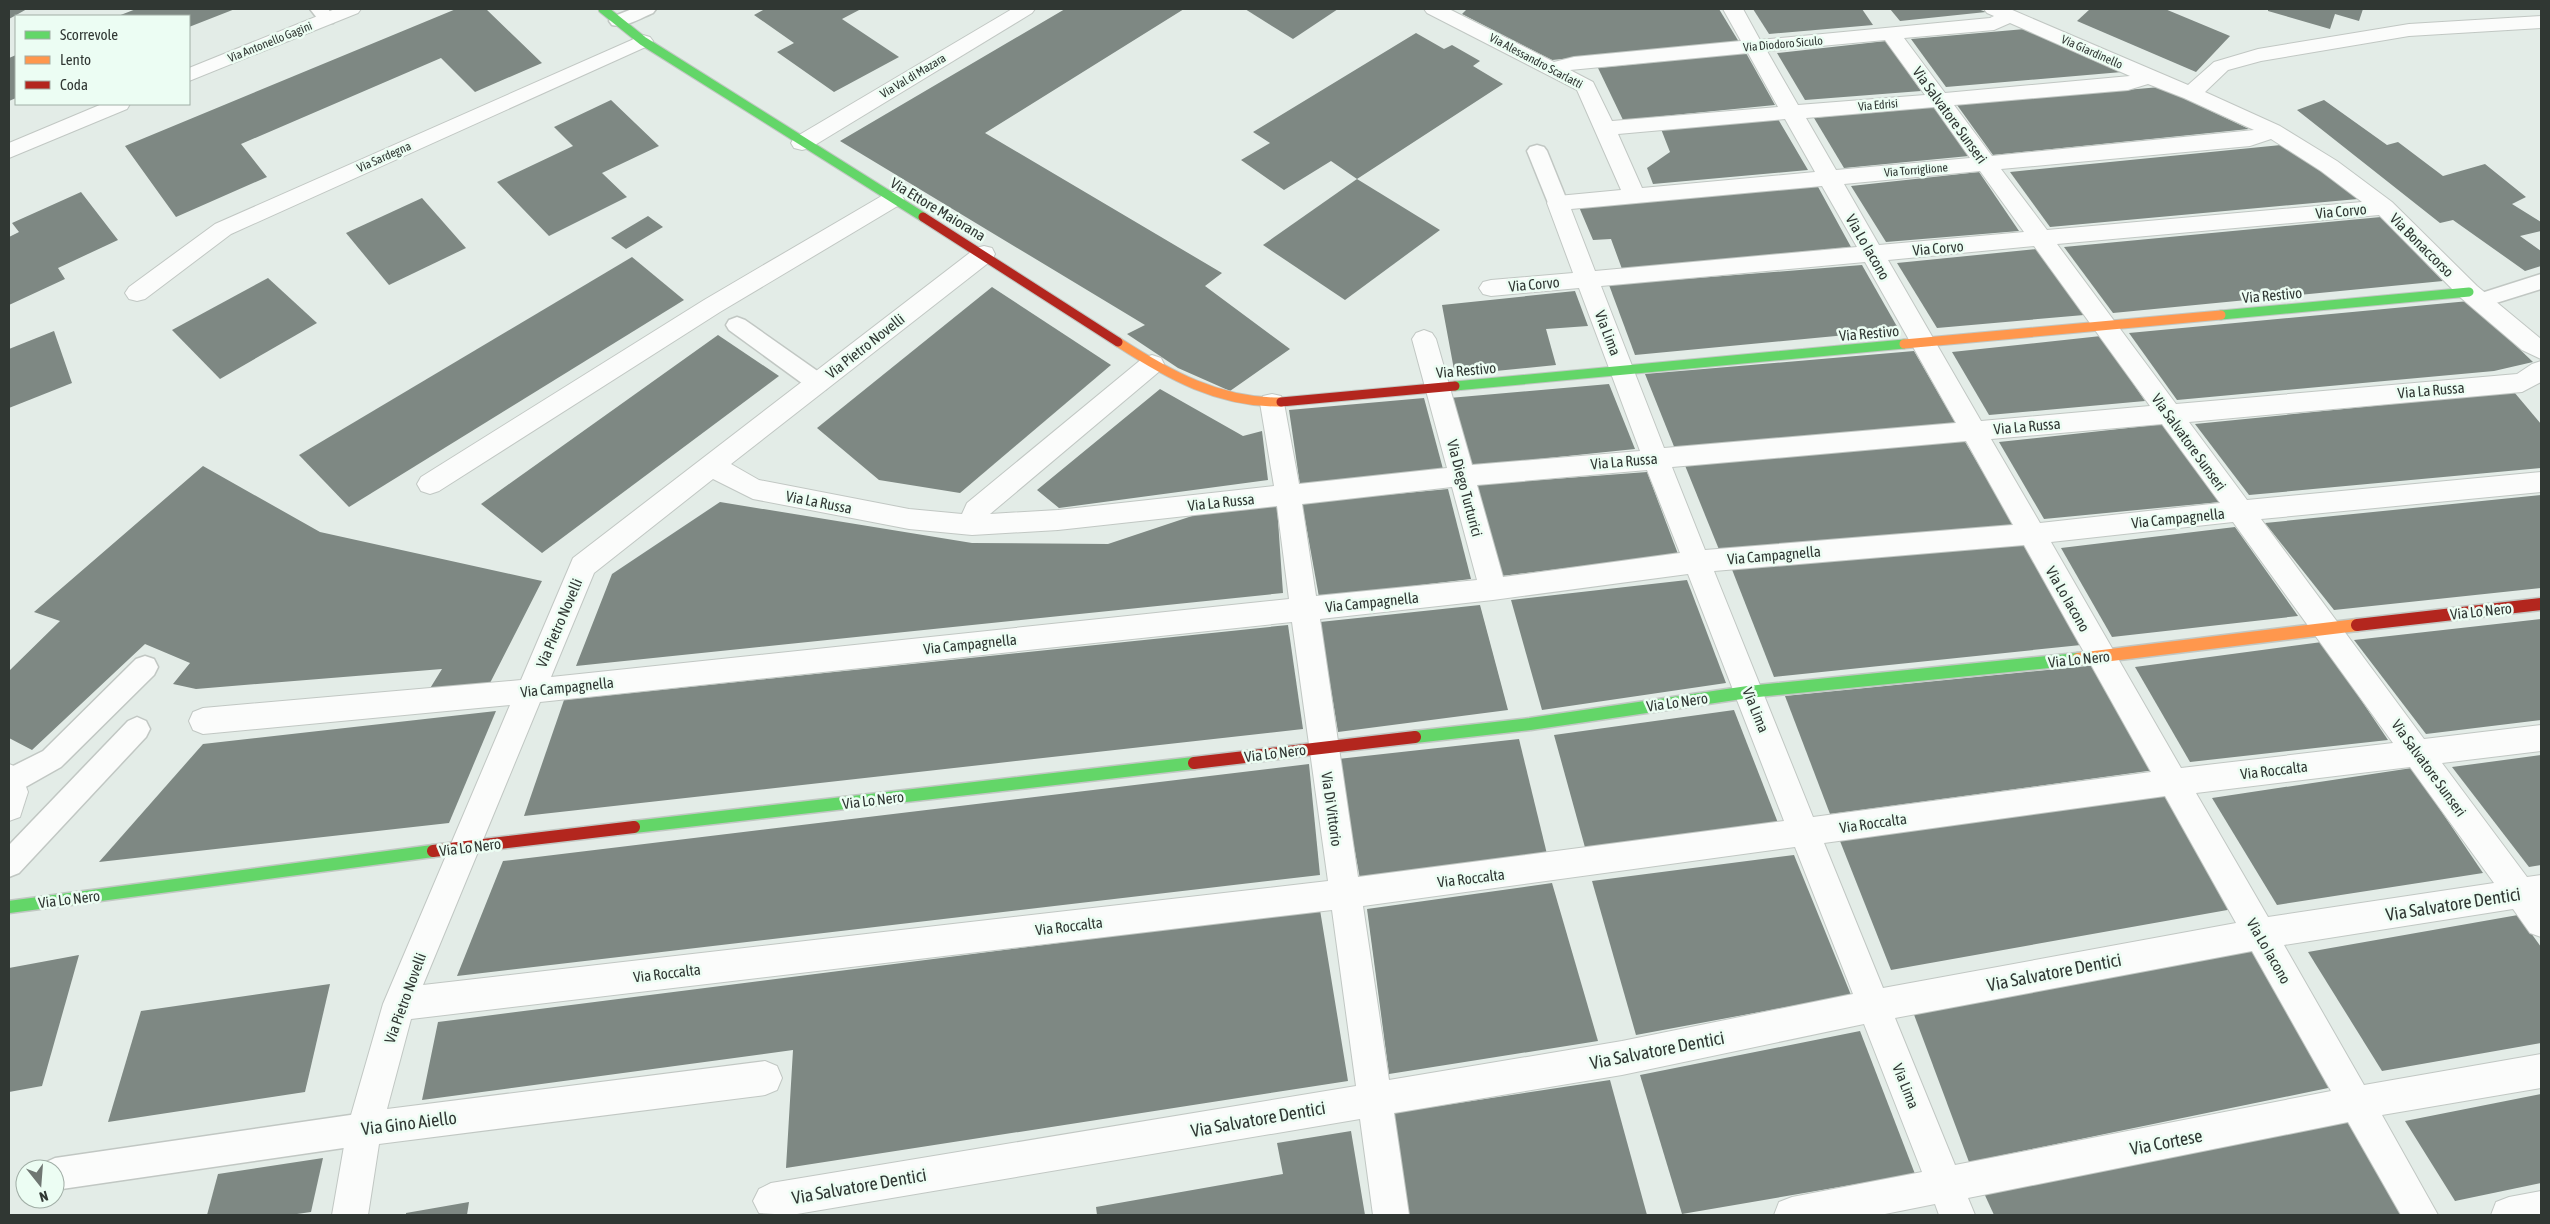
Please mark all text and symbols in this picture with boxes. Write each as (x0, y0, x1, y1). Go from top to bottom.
legend (15, 15, 190, 105)
street label: Via Antonello Gagini (226, 19, 314, 65)
text: Scorrevole (60, 26, 118, 43)
street label: Via Alessandro Scarlatti (1487, 30, 1585, 92)
street label: Via Giardinello (2059, 32, 2125, 72)
street label: Via Diodoro Siculo (1743, 34, 1824, 54)
text: Lento (60, 51, 91, 68)
street label: Via Val di Mazara (878, 51, 948, 101)
street label: Via Salvatore Sunseri (1909, 63, 1991, 167)
text: Coda (60, 76, 88, 93)
street label: Via Edrisi (1857, 96, 1899, 114)
street label: Via Sardegna (355, 139, 413, 175)
street label: Via Torriglione (1884, 160, 1948, 180)
street label: Via Ettore Maiorana (887, 174, 989, 244)
street label: Via Corvo (2315, 200, 2367, 222)
street label: Via Bonaccorso (2387, 210, 2457, 280)
street label: Via Lo Iacono (1843, 211, 1893, 283)
street label: Via Corvo (1912, 237, 1964, 259)
street label: Via Corvo (1508, 273, 1560, 295)
street label: Via Restivo (2241, 284, 2303, 306)
street label: Via Lima (1592, 308, 1624, 358)
street label: Via Pietro Novelli (822, 310, 908, 382)
street label: Via Restivo (1838, 322, 1900, 344)
street label: Via Restivo (1435, 359, 1497, 381)
street label: Via La Russa (2397, 379, 2465, 401)
street label: Via Salvatore Sunseri (2148, 390, 2230, 494)
street label: Via La Russa (1993, 415, 2061, 437)
street label: Via Diego Turturici (1444, 438, 1486, 538)
street label: Via La Russa (1590, 450, 1658, 472)
street label: Via La Russa (785, 487, 854, 517)
street label: Via La Russa (1187, 490, 1255, 514)
street label: Via Campagnella (2130, 505, 2226, 531)
street label: Via Campagnella (1726, 542, 1822, 568)
street label: Via Lo Iacono (2043, 563, 2093, 635)
street label: Via Pietro Novelli (533, 576, 585, 670)
street label: Via Campagnella (1324, 589, 1420, 615)
street label: Via Lo Nero (2449, 599, 2513, 623)
street label: Via Campagnella (922, 631, 1018, 657)
street label: Via Lo Nero (2047, 647, 2111, 671)
street label: Via Campagnella (519, 674, 615, 700)
street label: Via Lima (1739, 685, 1773, 735)
street label: Via Lo Nero (1645, 689, 1709, 715)
street label: Via Salvatore Sunseri (2388, 716, 2470, 820)
street label: Via Lo Nero (1243, 741, 1307, 765)
street label: Via Roccalta (2239, 757, 2309, 783)
street label: Via Di Vittorio (1318, 771, 1346, 847)
street label: Via Lo Nero (841, 788, 905, 812)
street label: Via Roccalta (1838, 810, 1908, 836)
street label: Via Lo Nero (438, 835, 502, 859)
street label: Via Roccalta (1436, 865, 1506, 891)
street label: Via Salvatore Dentici (2384, 883, 2522, 925)
street label: Via Lo Nero (37, 887, 101, 911)
street label: Via Roccalta (1034, 913, 1104, 939)
street label: Via Lo Iacono (2244, 915, 2294, 987)
street label: Via Salvatore Dentici (1985, 949, 2123, 995)
street label: Via Pietro Novelli (381, 950, 429, 1046)
street label: Via Roccalta (632, 960, 702, 986)
street label: Via Salvatore Dentici (1588, 1027, 1726, 1073)
street label: Via Lima (1889, 1061, 1923, 1111)
street label: Via Salvatore Dentici (1189, 1097, 1327, 1141)
street label: Via Gino Aiello (360, 1107, 458, 1139)
street label: Via Cortese (2128, 1125, 2204, 1159)
north arrow (15, 1159, 65, 1209)
street label: Via Salvatore Dentici (790, 1164, 928, 1208)
text: N (38, 1188, 50, 1205)

